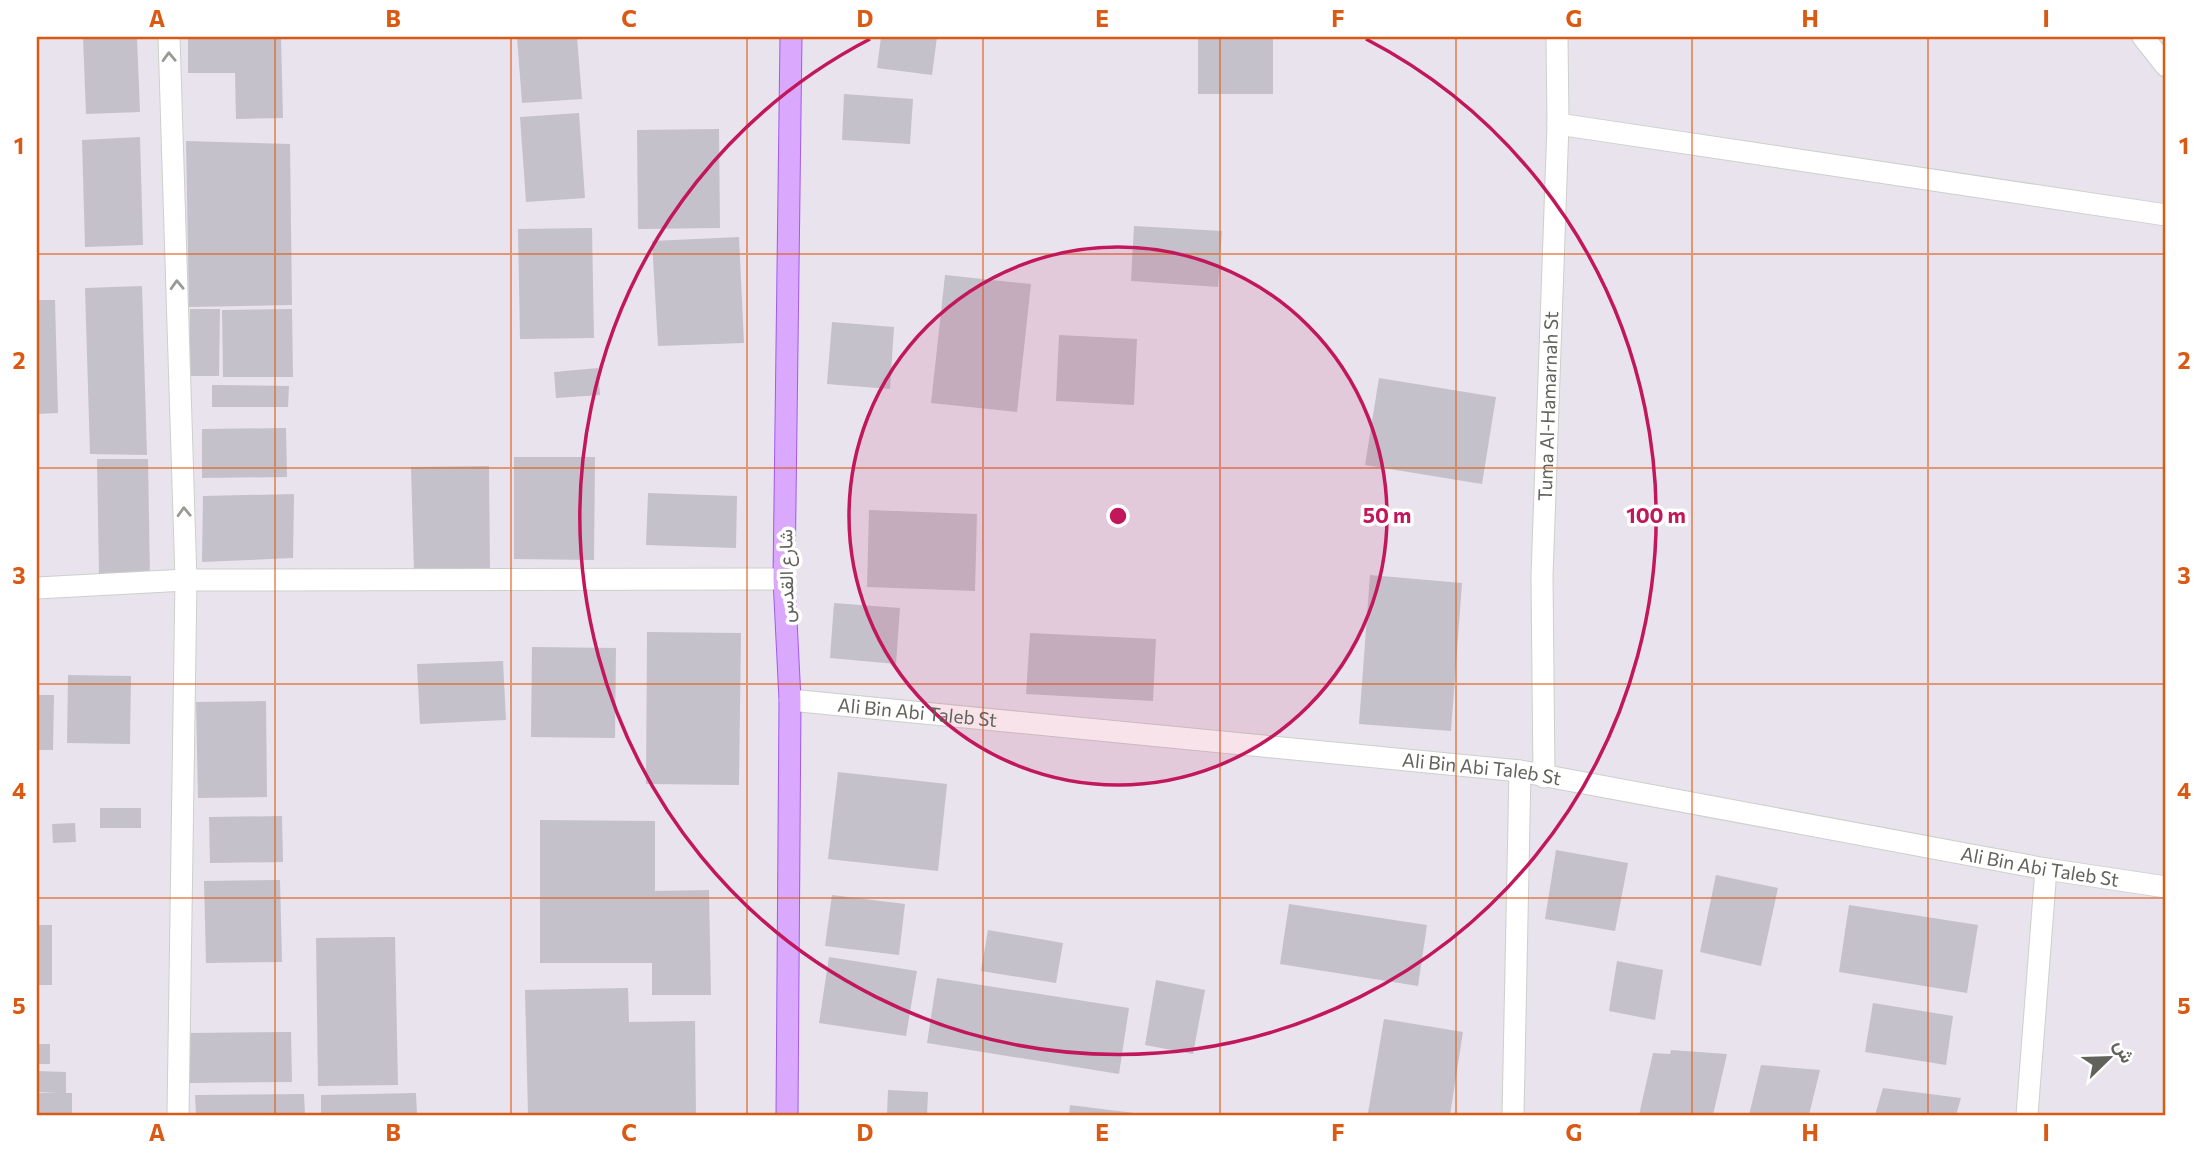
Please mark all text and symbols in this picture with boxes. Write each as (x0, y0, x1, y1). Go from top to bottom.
text: A (149, 4, 166, 32)
text: B (385, 4, 401, 32)
text: C (621, 4, 637, 32)
text: D (857, 4, 874, 32)
text: E (1095, 4, 1109, 32)
text: F (1331, 4, 1345, 32)
text: G (1566, 4, 1582, 32)
text: H (1801, 4, 1819, 32)
text: I (2042, 4, 2050, 32)
one-way arrow (162, 52, 177, 63)
text: 1 (14, 131, 24, 159)
text: 1 (2179, 131, 2189, 159)
one-way arrow (169, 279, 184, 290)
street label: Tuma Al-Hamarnah St (1533, 311, 1562, 501)
text: 2 (12, 346, 26, 374)
text: 2 (2177, 346, 2191, 374)
text: 50 m (1363, 502, 1411, 527)
text: 100 m (1626, 502, 1686, 527)
centre of rings (1106, 504, 1130, 528)
one-way arrow (176, 506, 192, 517)
street label: شارع القدس (773, 529, 800, 623)
text: 3 (12, 561, 26, 589)
text: 3 (2177, 561, 2191, 589)
street label: Ali Bin Abi Taleb St (837, 693, 998, 731)
street label: Ali Bin Abi Taleb St (1401, 748, 1563, 789)
text: 4 (12, 776, 26, 804)
text: 4 (2177, 776, 2191, 804)
street label: Ali Bin Abi Taleb St (1959, 841, 2121, 891)
text: 5 (12, 991, 26, 1019)
text: 5 (2177, 991, 2191, 1019)
north arrow (2074, 1023, 2144, 1092)
text: ش (2109, 1036, 2140, 1067)
text: A (149, 1118, 166, 1146)
text: B (385, 1118, 401, 1146)
text: C (621, 1118, 637, 1146)
text: D (857, 1118, 874, 1146)
text: E (1095, 1118, 1109, 1146)
text: F (1331, 1118, 1345, 1146)
text: G (1566, 1118, 1582, 1146)
text: H (1801, 1118, 1819, 1146)
text: I (2042, 1118, 2050, 1146)

